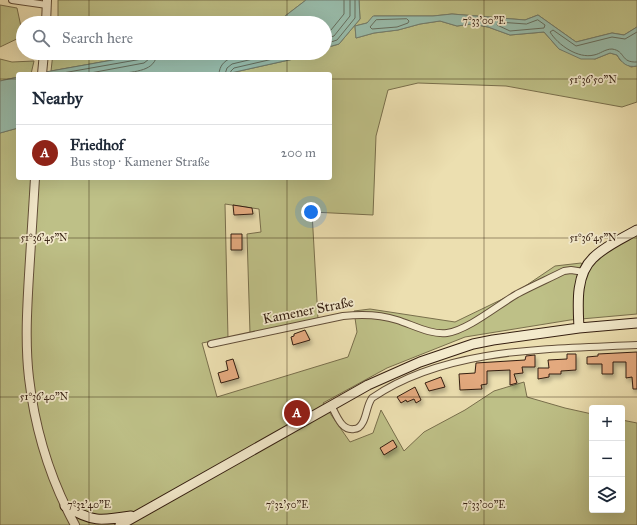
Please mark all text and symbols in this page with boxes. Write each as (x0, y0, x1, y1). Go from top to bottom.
text: 7°33'00"E (463, 15, 505, 27)
search box (16, 16, 332, 60)
icon: search (30, 27, 52, 49)
text: Search here (62, 29, 133, 47)
text: 51°36'50"N (569, 74, 617, 86)
text: Nearby (32, 88, 83, 109)
text: Friedhof (70, 136, 124, 154)
text: A (41, 145, 49, 161)
text: 200 m (281, 145, 316, 161)
text: Bus stop · Kamener Straße (70, 154, 210, 170)
your location (301, 202, 321, 222)
text: 51°36'45"N (20, 232, 68, 244)
text: 51°36'45"N (569, 232, 617, 244)
street label: Kamener Straße (261, 293, 355, 328)
text: 51°36'40"N (20, 391, 69, 403)
pin: A (284, 398, 310, 428)
map controls (589, 405, 625, 513)
button: + (589, 405, 625, 441)
button: − (589, 441, 625, 477)
button: layers (589, 477, 625, 513)
text: 7°32'40"E (67, 499, 111, 511)
text: 7°32'50"E (266, 499, 308, 511)
text: 7°33'00"E (463, 499, 505, 511)

